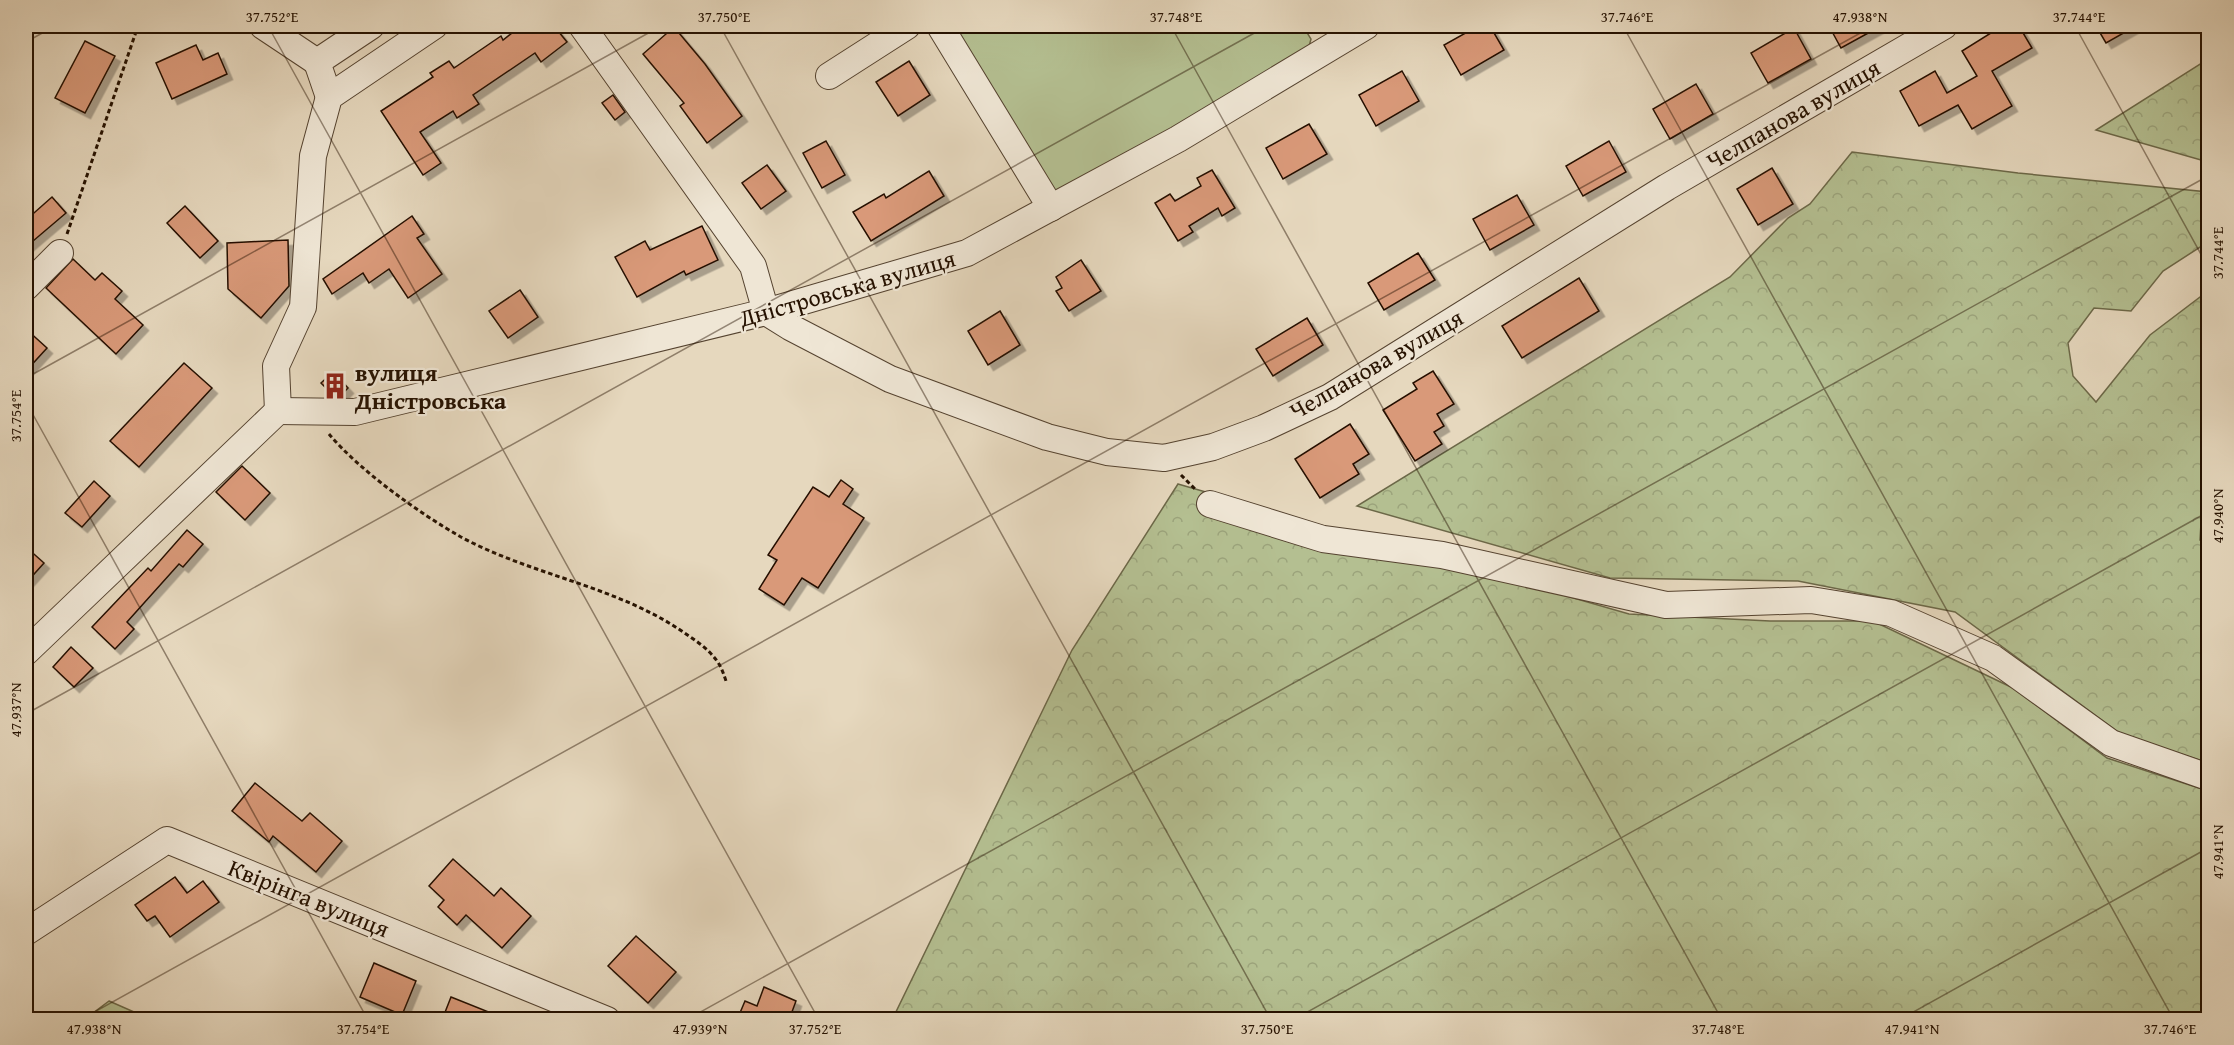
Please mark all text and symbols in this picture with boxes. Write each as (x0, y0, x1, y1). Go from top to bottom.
text: 37.752°E (246, 6, 299, 27)
text: 37.750°E (698, 6, 751, 27)
text: 37.748°E (1150, 6, 1203, 27)
text: 37.746°E (1601, 6, 1654, 27)
text: 47.938°N (1833, 6, 1888, 27)
text: 37.744°E (2053, 6, 2106, 27)
street label: Челпанова вулиця (1699, 50, 1887, 178)
text: 37.744°E (2207, 226, 2228, 279)
street label: Дністровська вулиця (734, 240, 959, 336)
street label: Челпанова вулиця (1282, 300, 1470, 428)
place label: вулиця Дністровська (354, 355, 507, 418)
building icon: вулиця Дністровська (320, 371, 350, 401)
text: 37.754°E (5, 389, 26, 442)
text: 47.940°N (2207, 488, 2228, 543)
text: 47.937°N (5, 682, 26, 737)
text: 47.941°N (2207, 824, 2228, 879)
street label: Квірінга вулиця (223, 850, 395, 946)
text: 47.938°N (67, 1018, 122, 1039)
text: 37.754°E (337, 1018, 390, 1039)
text: 47.939°N (673, 1018, 728, 1039)
text: 37.752°E (789, 1018, 842, 1039)
text: 37.750°E (1241, 1018, 1294, 1039)
text: 37.748°E (1692, 1018, 1745, 1039)
text: 47.941°N (1885, 1018, 1940, 1039)
text: 37.746°E (2144, 1018, 2197, 1039)

